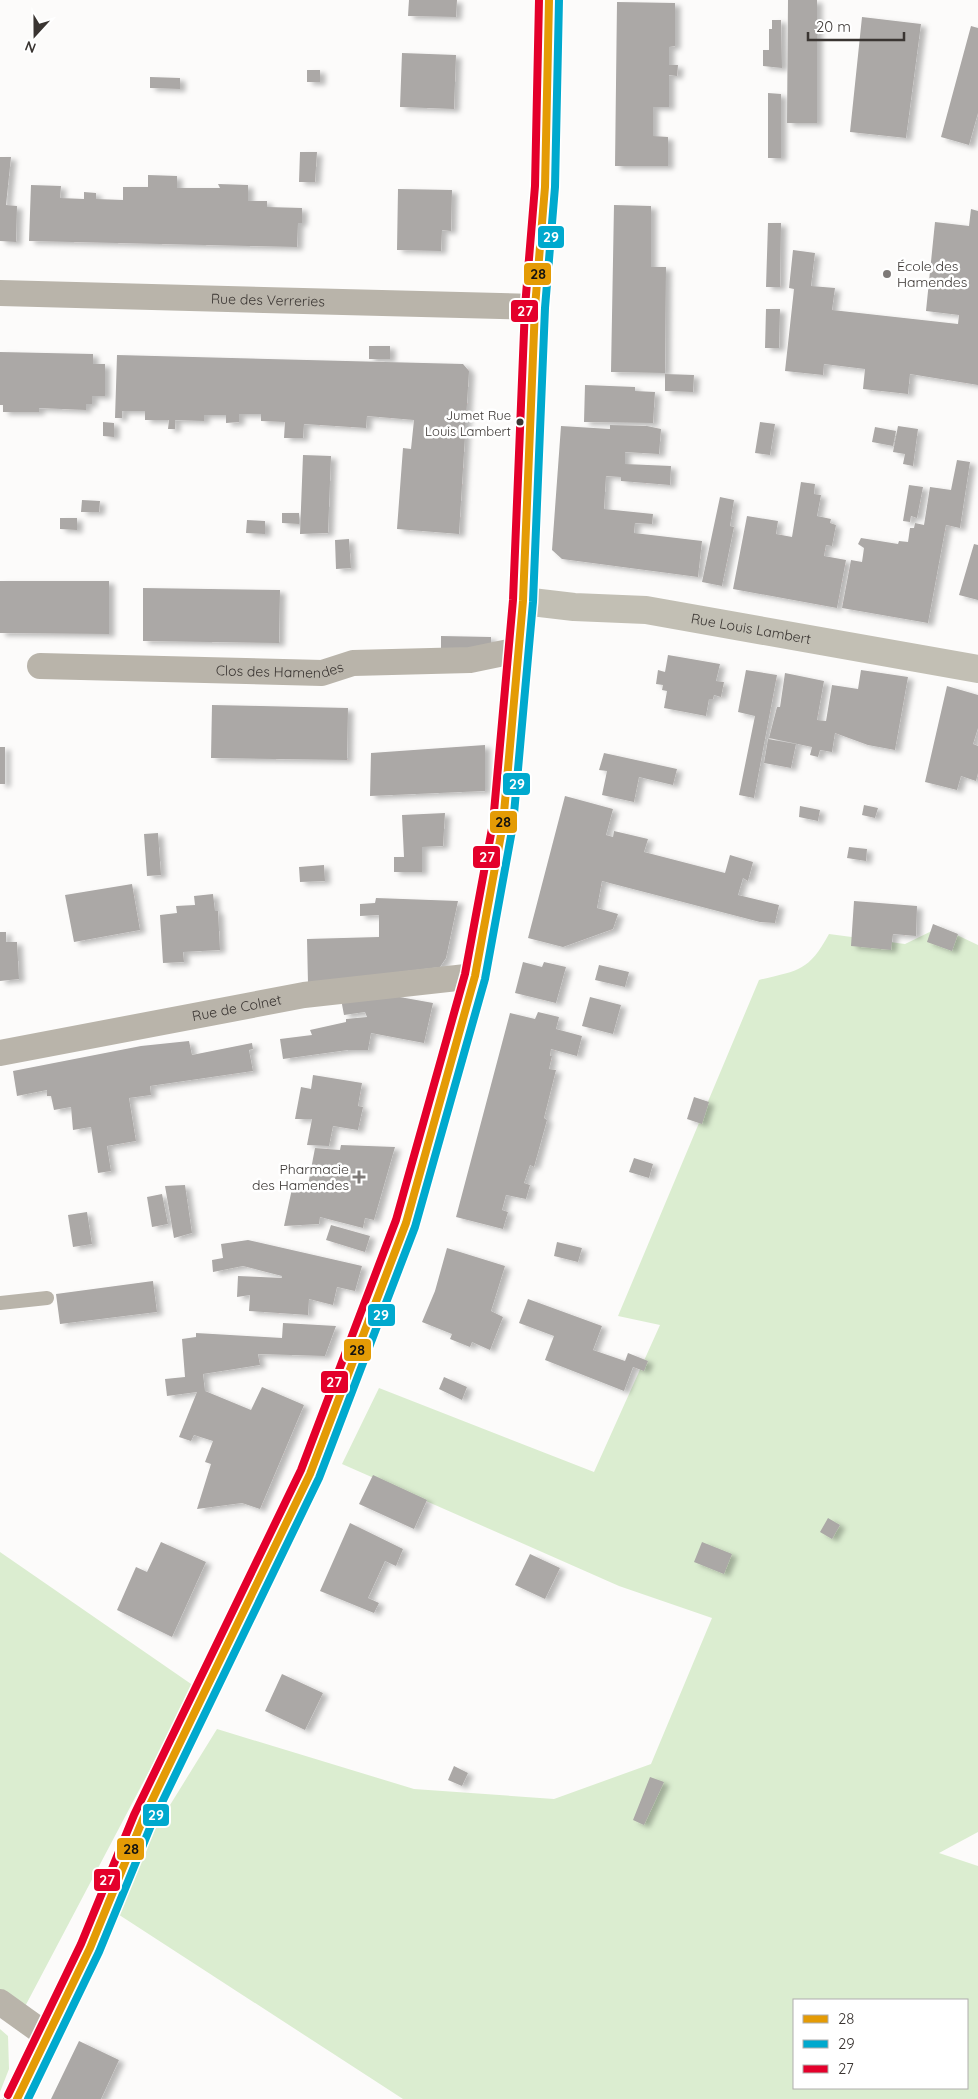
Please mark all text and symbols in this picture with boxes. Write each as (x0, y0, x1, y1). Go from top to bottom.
north arrow (10, 10, 60, 60)
scale bar (808, 10, 904, 42)
text: 20 m (816, 17, 851, 36)
text: N (22, 37, 38, 57)
line badge: 29 (537, 225, 565, 249)
text: 29 (543, 228, 559, 246)
place label: École des Hamendes (897, 257, 967, 291)
line badge: 28 (523, 262, 552, 286)
text: 28 (530, 265, 546, 283)
marker: École des Hamendes (881, 268, 893, 280)
street label: Rue des Verreries (211, 290, 325, 310)
line badge: 27 (510, 299, 539, 323)
text: 27 (517, 302, 533, 320)
place label: Jumet Rue Louis Lambert (425, 407, 511, 439)
marker: Jumet Rue Louis Lambert (515, 417, 525, 427)
street label: Rue Louis Lambert (690, 609, 813, 648)
street label: Clos des Hamendes (216, 658, 346, 682)
line badge: 29 (502, 772, 531, 796)
text: 29 (509, 775, 525, 793)
line badge: 28 (489, 810, 518, 834)
text: 28 (495, 813, 511, 831)
line badge: 27 (472, 845, 501, 869)
text: 27 (479, 848, 495, 866)
street label: Rue de Colnet (190, 990, 283, 1025)
place label: Pharmacie des Hamendes (252, 1160, 349, 1194)
marker: Pharmacie des Hamendes (353, 1171, 365, 1183)
line badge: 29 (367, 1303, 396, 1327)
text: 29 (373, 1306, 389, 1324)
line badge: 28 (343, 1338, 372, 1362)
text: 28 (349, 1341, 365, 1359)
line badge: 27 (320, 1370, 349, 1394)
text: 27 (326, 1373, 342, 1391)
line badge: 29 (142, 1803, 170, 1827)
text: 29 (148, 1806, 164, 1824)
line badge: 28 (116, 1837, 145, 1861)
text: 28 (123, 1840, 139, 1858)
line badge: 27 (93, 1868, 121, 1892)
text: 27 (99, 1871, 115, 1889)
legend (793, 1999, 968, 2089)
text: 28 (838, 2009, 854, 2028)
text: 29 (838, 2034, 855, 2053)
text: 27 (838, 2059, 854, 2078)

